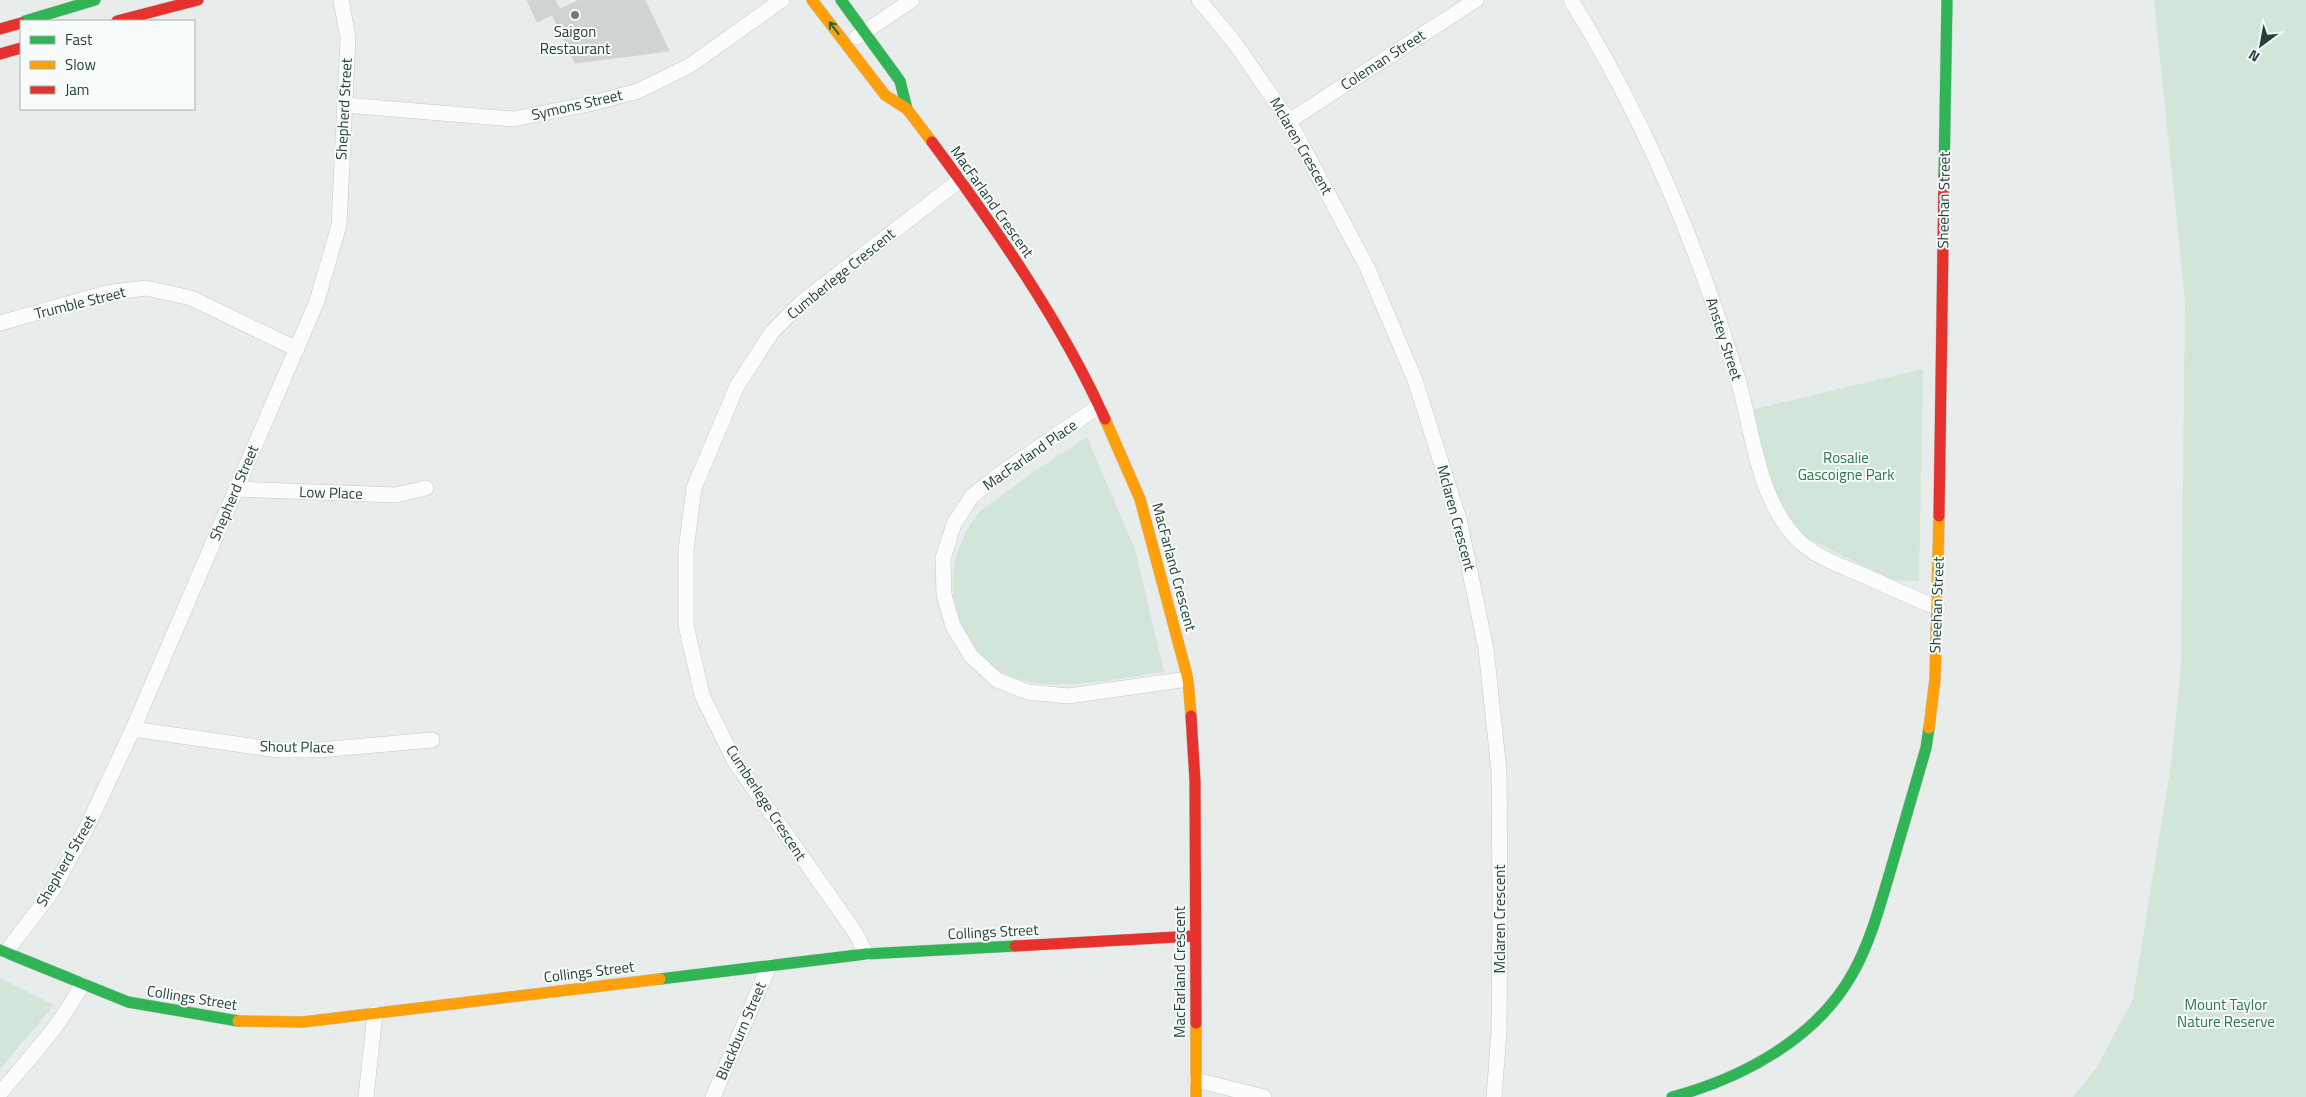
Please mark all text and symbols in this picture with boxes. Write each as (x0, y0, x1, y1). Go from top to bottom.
marker: Saigon Restaurant (569, 9, 581, 21)
legend (20, 20, 195, 110)
place label: Saigon Restaurant (540, 20, 611, 60)
north arrow (2236, 20, 2286, 70)
one-way arrow (829, 21, 839, 35)
street label: Coleman Street (1336, 23, 1430, 96)
text: Fast (65, 28, 93, 51)
text: N (2244, 45, 2264, 68)
text: Slow (65, 53, 96, 76)
street label: Shepherd Street (329, 57, 358, 161)
text: Jam (65, 78, 89, 101)
street label: Symons Street (529, 83, 625, 126)
street label: Mclaren Crescent (1264, 93, 1339, 199)
street label: MacFarland Crescent (945, 141, 1040, 263)
street label: Sheehan Street (1931, 151, 1956, 249)
street label: Cumberlege Crescent (781, 222, 900, 325)
street label: Trumble Street (32, 280, 129, 325)
street label: Anstey Street (1700, 294, 1749, 384)
street label: MacFarland Place (978, 413, 1082, 496)
street label: Shepherd Street (203, 441, 264, 544)
park label: Rosalie Gascoigne Park (1798, 446, 1894, 486)
street label: Mclaren Crescent (1431, 462, 1482, 574)
street label: Low Place (299, 480, 363, 505)
street label: MacFarland Crescent (1146, 500, 1203, 634)
street label: Sheehan Street (1923, 555, 1950, 654)
street label: Shout Place (260, 734, 334, 759)
street label: Cumberlege Crescent (720, 740, 813, 866)
street label: Shepherd Street (30, 810, 101, 911)
street label: Mclaren Crescent (1488, 864, 1511, 974)
street label: MacFarland Crescent (1168, 905, 1191, 1038)
street label: Collings Street (947, 918, 1040, 945)
street label: Collings Street (542, 954, 636, 988)
street label: Blackburn Street (709, 977, 772, 1084)
street label: Collings Street (145, 979, 239, 1016)
park label: Mount Taylor Nature Reserve (2177, 993, 2275, 1033)

